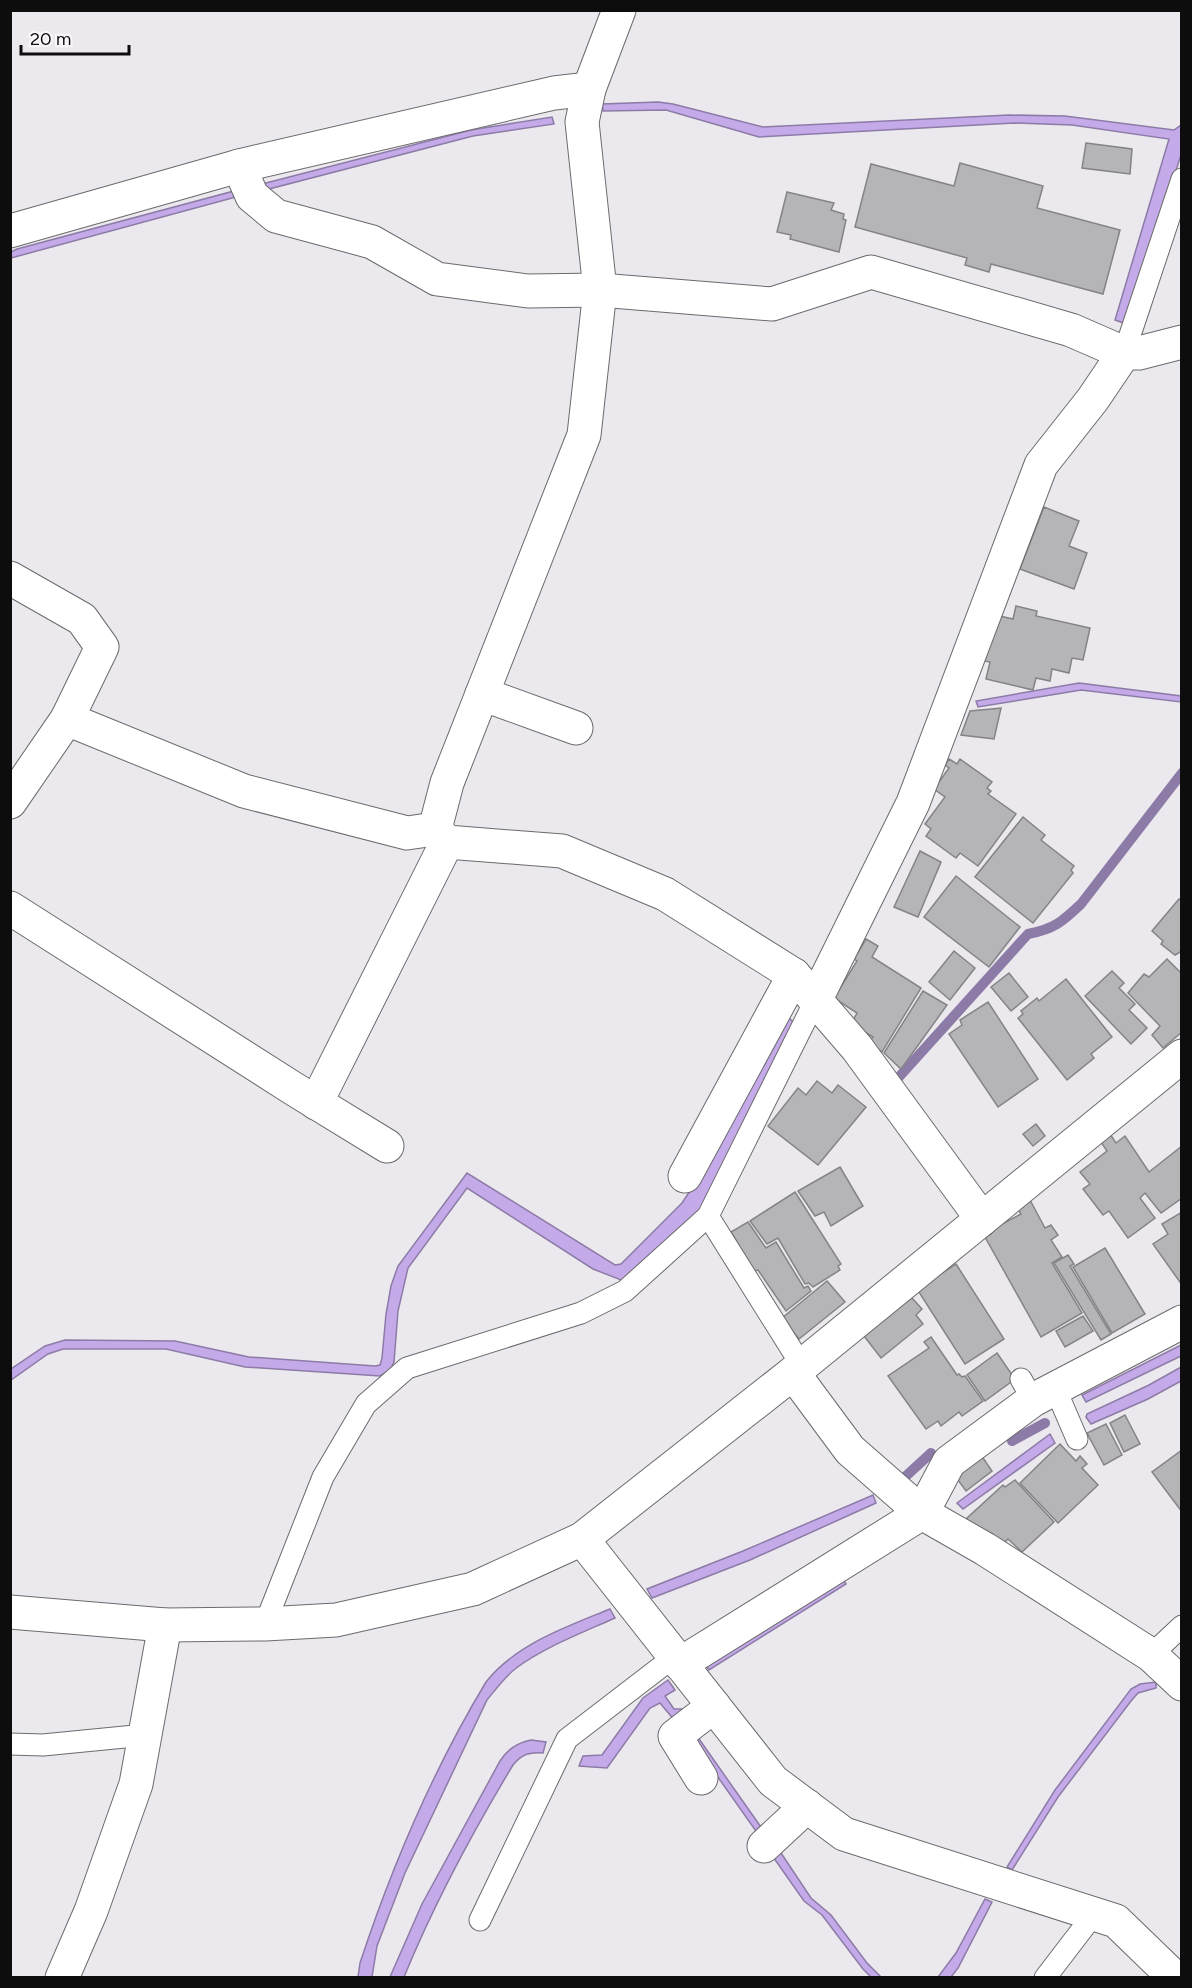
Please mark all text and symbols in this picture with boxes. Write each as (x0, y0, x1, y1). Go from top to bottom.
scale bar (21, 18, 129, 56)
text: 20 m (30, 28, 71, 50)

